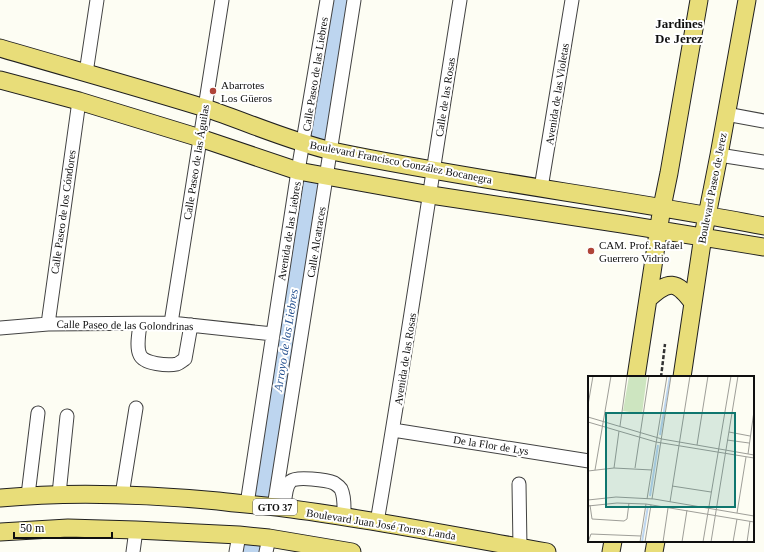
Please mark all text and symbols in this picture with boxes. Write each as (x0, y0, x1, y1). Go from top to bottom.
street label: Calle Paseo de las Liebres (300, 16, 330, 132)
district label: Jardines De Jerez (655, 16, 703, 46)
street label: Avenida de las Violetas (543, 42, 571, 146)
street label: Calle de las Rosas (433, 56, 457, 138)
place label: Abarrotes Los Güeros (221, 79, 272, 104)
marker: Abarrotes Los Güeros (208, 86, 218, 96)
street label: Calle Paseo de las Águilas (181, 103, 211, 221)
street label: Boulevard Paseo de Jerez (695, 131, 729, 244)
street label: Boulevard Francisco González Bocanegra (309, 138, 493, 186)
street label: Calle Paseo de los Cóndores (48, 149, 78, 275)
street label: Avenida de las Liebres (275, 181, 303, 281)
street label: Calle Alcatraces (304, 206, 328, 278)
place label: CAM. Prof. Rafael Guerrero Vidrio (599, 239, 683, 264)
marker: CAM. Prof. Rafael Guerrero Vidrio (586, 246, 596, 256)
water label: Arroyo de las Liebres (271, 287, 301, 393)
street label: Avenida de las Rosas (392, 312, 418, 406)
street label: Calle Paseo de las Golondrinas (56, 318, 194, 332)
inset map (588, 376, 754, 542)
street label: De la Flor de Lys (452, 433, 530, 457)
road number: GTO 37 (253, 499, 297, 515)
street label: Boulevard Juan José Torres Landa (305, 506, 457, 542)
scale bar (14, 514, 112, 540)
text: 50 m (20, 521, 45, 535)

